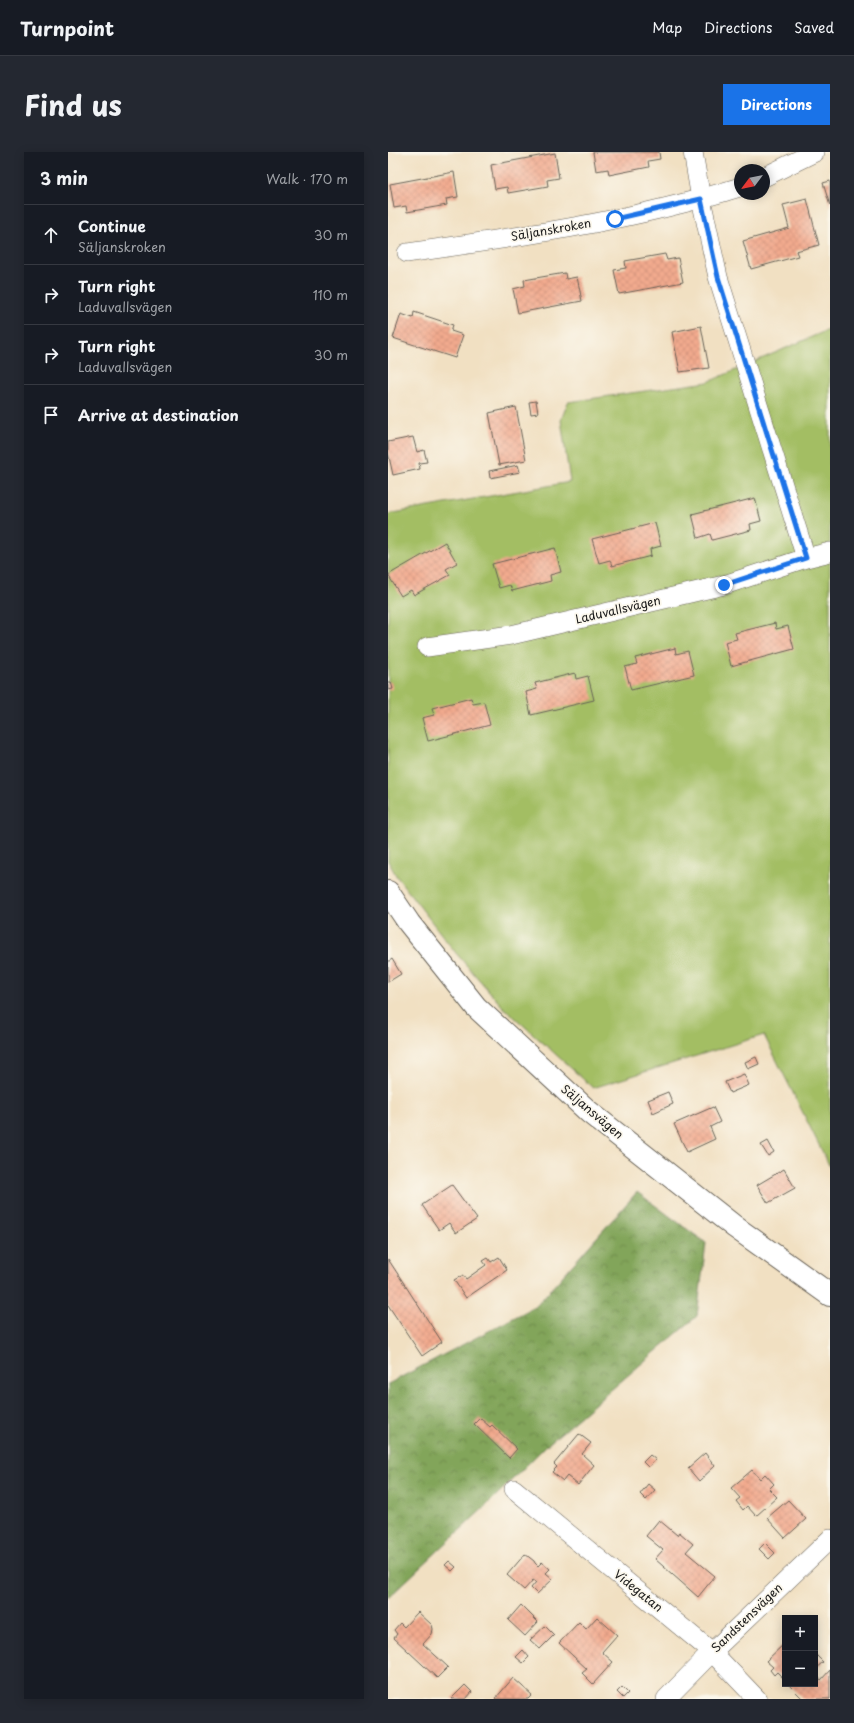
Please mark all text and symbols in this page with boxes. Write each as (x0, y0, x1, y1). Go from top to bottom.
text: Turnpoint (20, 14, 114, 42)
text: Map (652, 17, 682, 38)
text: Directions (704, 17, 772, 38)
text: Saved (794, 17, 834, 38)
text: Find us (24, 83, 122, 126)
button: Directions (723, 84, 830, 125)
north arrow (734, 164, 770, 200)
text: 3 min (40, 165, 88, 191)
text: Walk · 170 m (266, 169, 348, 188)
route start (606, 210, 624, 228)
street label: Säljanskroken (509, 213, 592, 245)
text: Continue (78, 214, 146, 237)
icon: ahead (40, 224, 62, 246)
text: 30 m (314, 225, 348, 244)
text: Säljanskroken (78, 237, 166, 256)
text: Turn right (78, 274, 155, 297)
icon: right (40, 284, 62, 306)
text: 110 m (313, 285, 348, 304)
text: Laduvallsvägen (78, 297, 172, 316)
text: Turn right (78, 334, 155, 357)
icon: right (40, 344, 62, 366)
text: 30 m (314, 345, 348, 364)
text: Laduvallsvägen (78, 357, 172, 376)
text: Arrive at destination (78, 403, 239, 426)
icon: arrive (40, 404, 62, 426)
route end (715, 576, 733, 594)
street label: Laduvallsvägen (573, 590, 662, 628)
street label: Säljansvägen (558, 1080, 628, 1143)
street label: Videgatan (610, 1565, 667, 1616)
street label: Sandstensvägen (707, 1579, 786, 1656)
map controls (782, 1615, 818, 1687)
button: + (782, 1615, 818, 1651)
button: − (782, 1651, 818, 1687)

